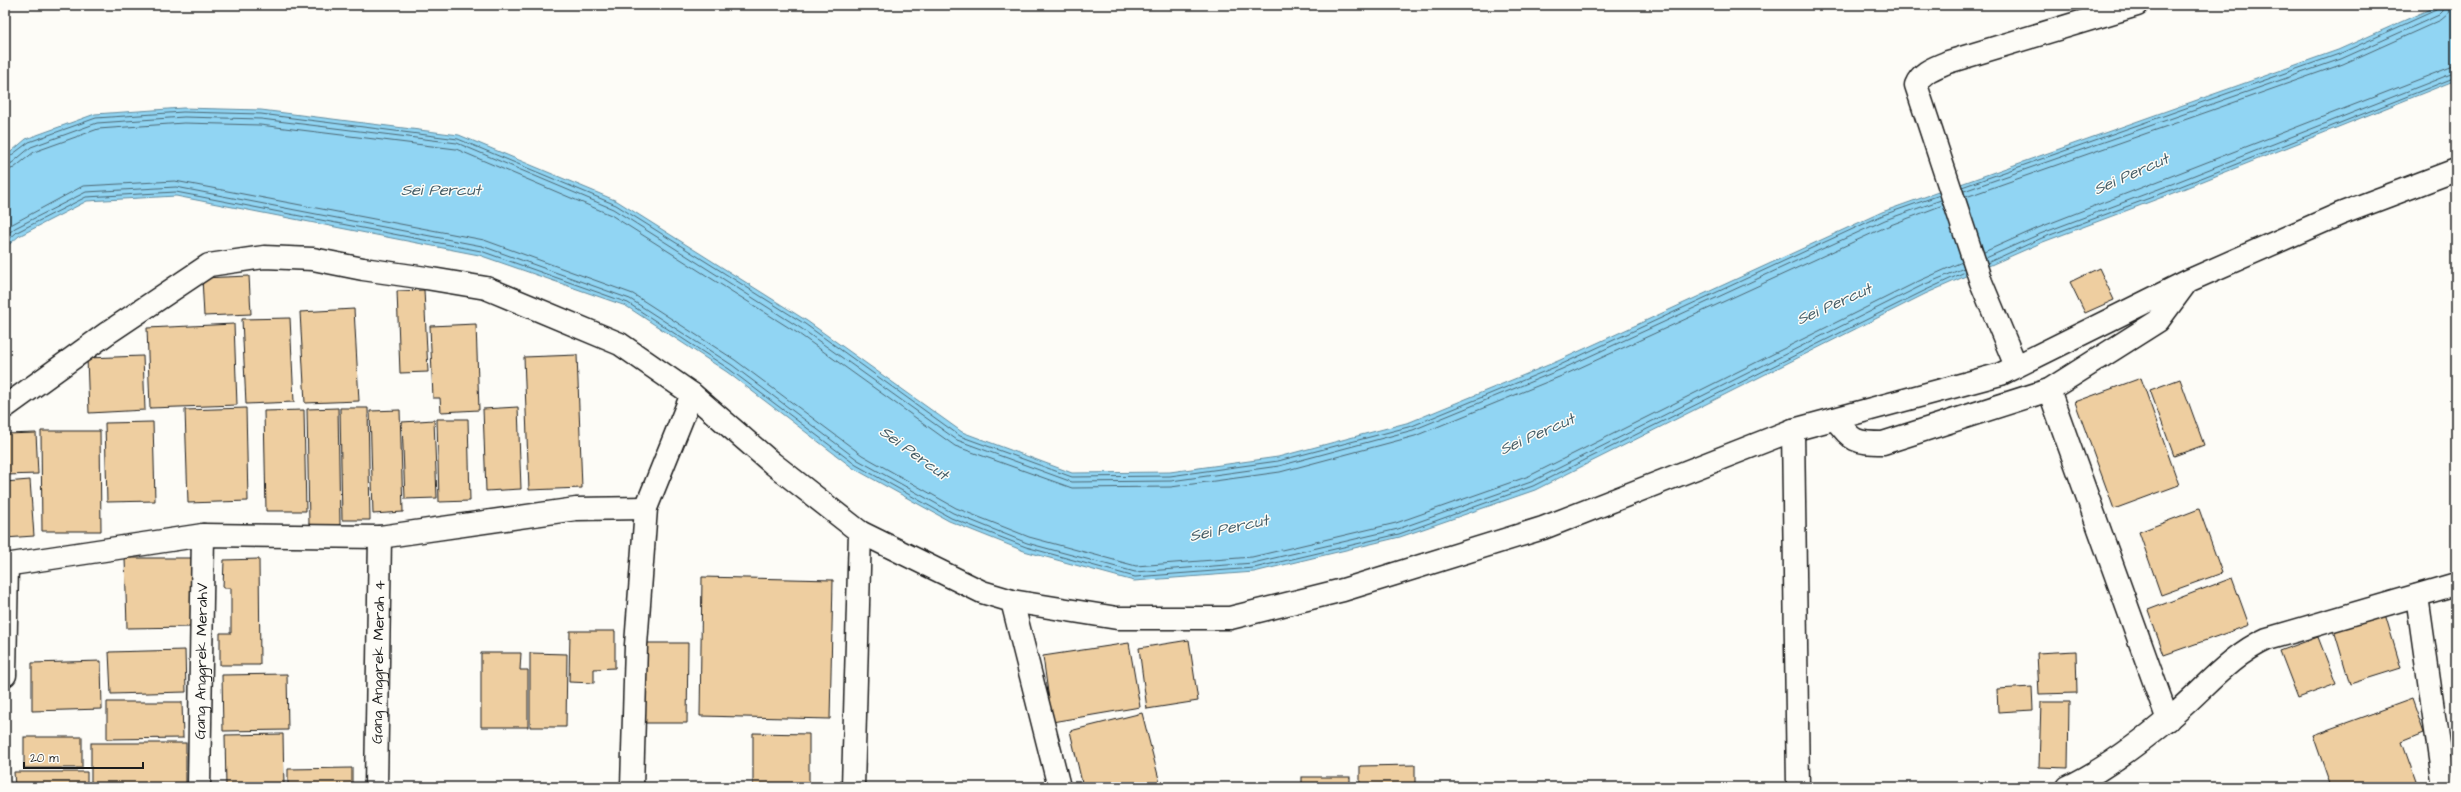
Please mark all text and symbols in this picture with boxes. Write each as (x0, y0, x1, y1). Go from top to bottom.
water label: Sei Percut (2090, 147, 2173, 200)
water label: Sei Percut (401, 179, 483, 201)
water label: Sei Percut (1793, 277, 1876, 330)
water label: Sei Percut (1496, 407, 1579, 460)
water label: Sei Percut (875, 421, 954, 486)
water label: Sei Percut (1188, 509, 1272, 547)
street label: Gang Anggrek Merah 4 (366, 580, 390, 744)
street label: Gang Anggrek MerahV (189, 582, 213, 740)
scale bar (24, 744, 143, 770)
text: 20 m (30, 750, 59, 767)

